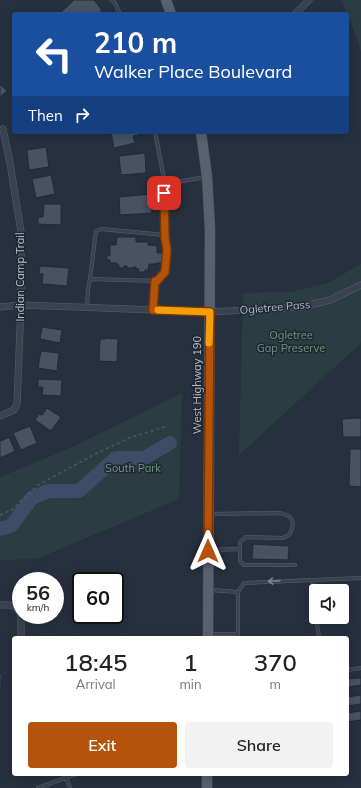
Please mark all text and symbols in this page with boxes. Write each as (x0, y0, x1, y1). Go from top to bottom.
text: 210 m (94, 25, 177, 60)
icon: left (28, 28, 80, 80)
text: Walker Place Boulevard (94, 60, 292, 83)
icon: right (71, 104, 93, 126)
text: Then (28, 106, 63, 125)
pin (147, 176, 181, 210)
icon: arrive (153, 182, 175, 204)
street label: Indian Camp Trail (13, 232, 27, 322)
street label: Ogletree Pass (239, 297, 311, 317)
park label: Ogletree Gap Preserve (257, 328, 325, 355)
street label: West Highway 190 (190, 335, 204, 434)
park label: South Park (105, 461, 161, 475)
position arrow (187, 530, 229, 572)
speed limit sign: 60 (72, 572, 124, 624)
one-way arrow (268, 578, 281, 585)
text: 56 (26, 580, 50, 605)
map controls (309, 584, 349, 624)
button: sound (309, 584, 349, 624)
text: km/h (27, 601, 49, 614)
text: 18:45 (64, 647, 127, 677)
text: 1 (183, 647, 198, 677)
text: 370 (254, 647, 297, 677)
text: Arrival (76, 676, 116, 692)
text: min (179, 676, 202, 692)
text: m (270, 676, 281, 692)
button: Exit (28, 722, 177, 768)
button: Share (185, 722, 333, 768)

